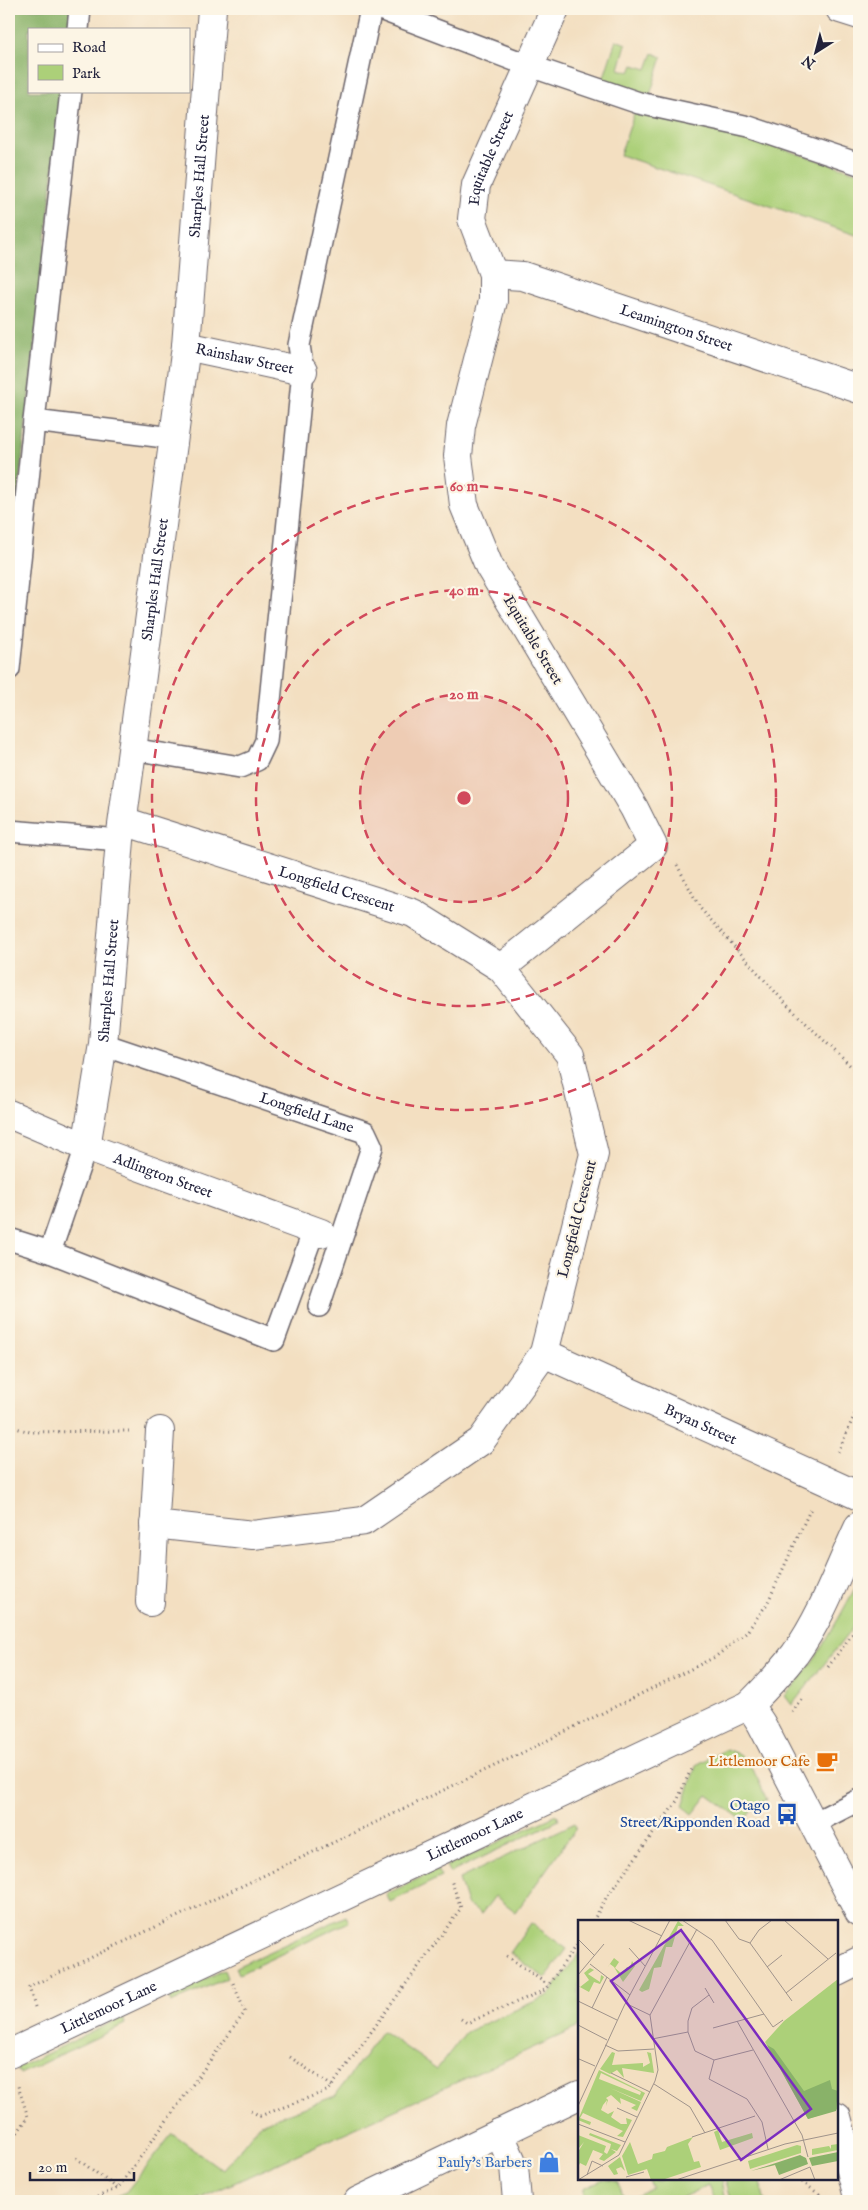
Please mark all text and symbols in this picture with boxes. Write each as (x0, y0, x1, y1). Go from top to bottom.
legend (28, 28, 190, 92)
north arrow (790, 28, 840, 78)
text: Road (72, 38, 107, 57)
text: N (799, 51, 820, 73)
text: Park (72, 64, 102, 83)
street label: Equitable Street (464, 108, 518, 206)
street label: Sharples Hall Street (185, 114, 213, 238)
street label: Leamington Street (618, 300, 735, 355)
street label: Rainshaw Street (194, 339, 295, 378)
text: 60 m (450, 477, 479, 496)
street label: Sharples Hall Street (137, 517, 172, 642)
text: 40 m (449, 581, 479, 600)
street label: Equitable Street (499, 592, 567, 688)
text: 20 m (449, 685, 479, 704)
centre of rings (455, 789, 473, 807)
street label: Longfield Crescent (276, 861, 397, 916)
street label: Sharples Hall Street (94, 918, 123, 1043)
street label: Longfield Lane (257, 1088, 356, 1137)
street label: Adlington Street (110, 1148, 215, 1202)
street label: Longfield Crescent (553, 1158, 601, 1280)
street label: Bryan Street (661, 1399, 740, 1449)
cafe icon: Littlemoor Cafe (814, 1748, 840, 1774)
place label: Littlemoor Cafe (708, 1752, 810, 1771)
place label: Otago Street/Ripponden Road (620, 1796, 771, 1832)
bus stop icon: Otago Street/Ripponden Road (774, 1801, 800, 1827)
street label: Littlemoor Lane (424, 1803, 526, 1865)
inset map (578, 1920, 838, 2180)
street label: Littlemoor Lane (57, 1976, 160, 2038)
shop icon: Pauly's Barbers (536, 2149, 562, 2175)
scale bar (30, 2150, 134, 2182)
place label: Pauly's Barbers (438, 2153, 532, 2172)
text: 20 m (38, 2158, 68, 2177)

